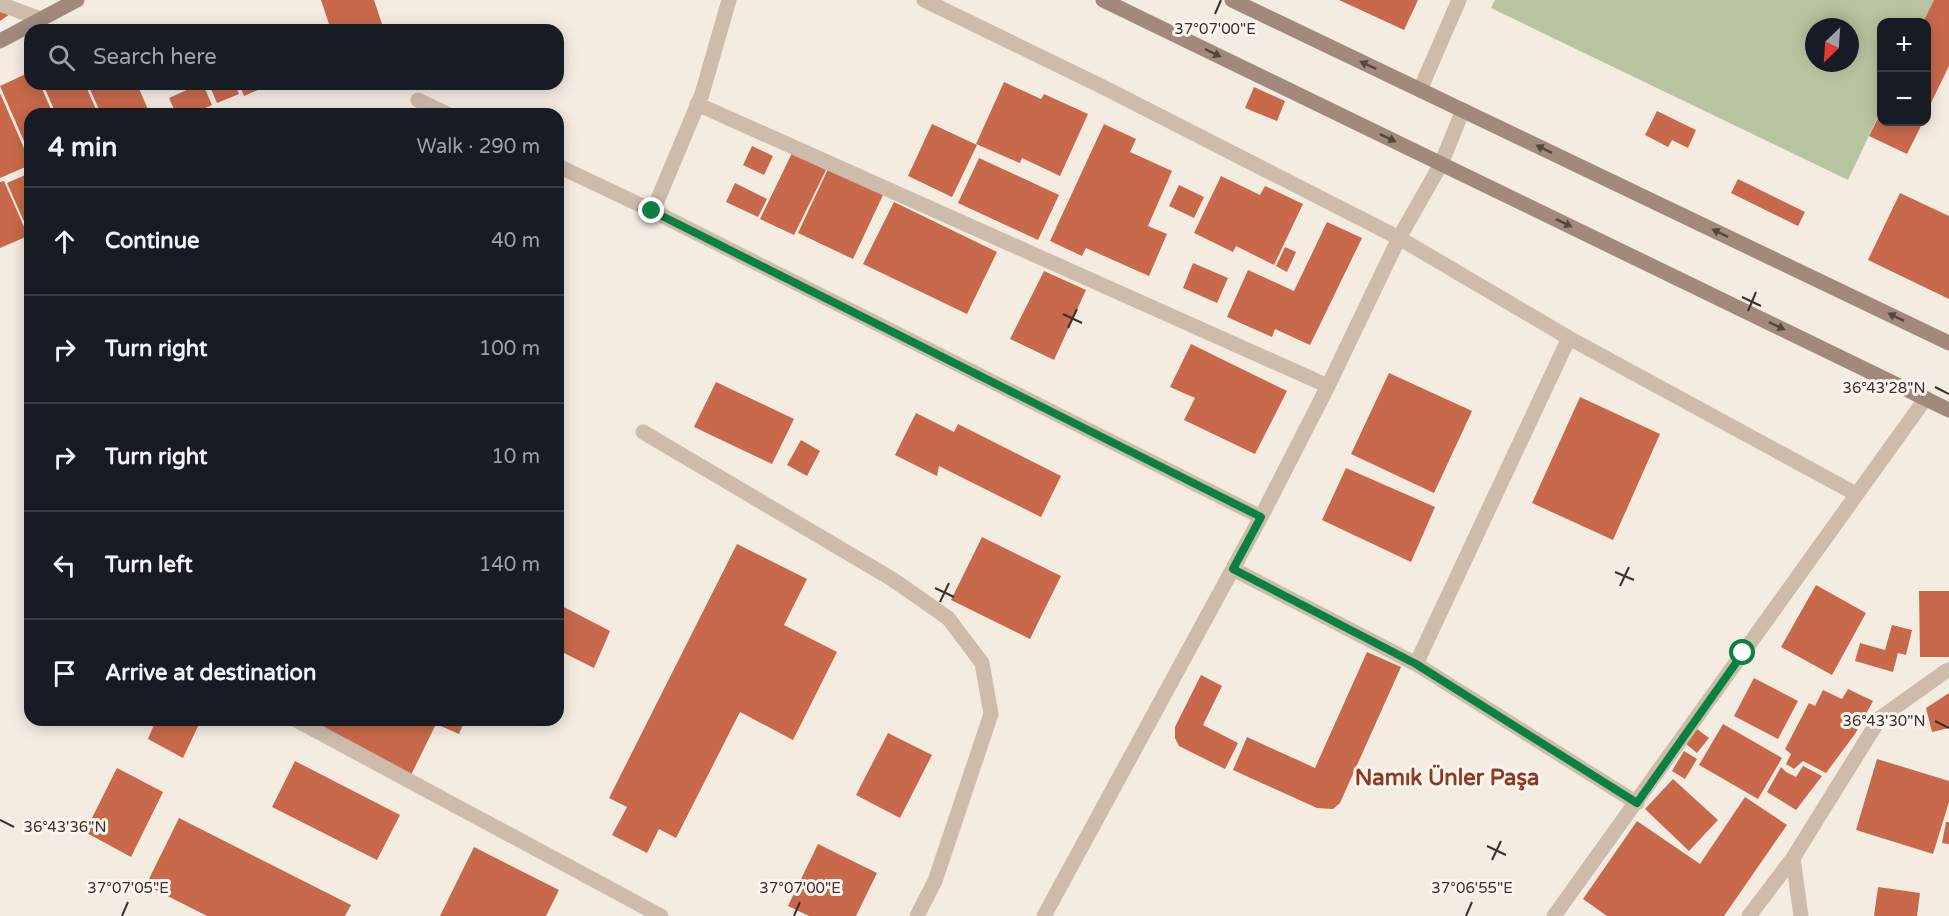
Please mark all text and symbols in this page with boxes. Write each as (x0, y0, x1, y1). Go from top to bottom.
north arrow (1805, 18, 1859, 72)
map controls (1877, 18, 1931, 126)
button: + (1877, 18, 1931, 72)
text: 37°07'00"E (1174, 20, 1256, 38)
search box (24, 24, 564, 90)
icon: search (45, 41, 78, 74)
text: Search here (93, 44, 217, 70)
one-way arrow (1204, 48, 1221, 58)
one-way arrow (1360, 61, 1377, 70)
button: − (1877, 72, 1931, 126)
text: 4 min (48, 132, 117, 163)
one-way arrow (1380, 134, 1397, 143)
text: Walk · 290 m (417, 135, 540, 159)
one-way arrow (1536, 145, 1553, 154)
route end (638, 197, 664, 223)
one-way arrow (1555, 218, 1572, 228)
icon: ahead (48, 225, 81, 258)
text: Continue (105, 228, 200, 254)
text: 40 m (491, 229, 540, 253)
one-way arrow (1712, 229, 1729, 238)
one-way arrow (1888, 313, 1905, 322)
one-way arrow (1768, 321, 1786, 331)
icon: right (48, 333, 81, 366)
text: Turn right (105, 336, 207, 362)
text: 100 m (479, 337, 540, 361)
text: 36°43'28"N (1843, 379, 1925, 397)
icon: right (48, 441, 81, 474)
text: Turn right (105, 444, 207, 470)
text: 10 m (491, 445, 540, 469)
icon: left (48, 549, 81, 582)
text: Turn left (105, 552, 193, 578)
text: 140 m (479, 553, 540, 577)
route start (1729, 639, 1755, 665)
icon: arrive (48, 657, 81, 690)
text: Arrive at destination (105, 660, 316, 686)
text: 36°43'30"N (1843, 712, 1925, 730)
district label: Namık Ünler Paşa (1355, 764, 1539, 791)
text: 36°43'36"N (24, 818, 106, 836)
text: 37°07'05"E (87, 879, 169, 897)
text: 37°07'00"E (759, 879, 841, 897)
text: 37°06'55"E (1431, 879, 1513, 897)

